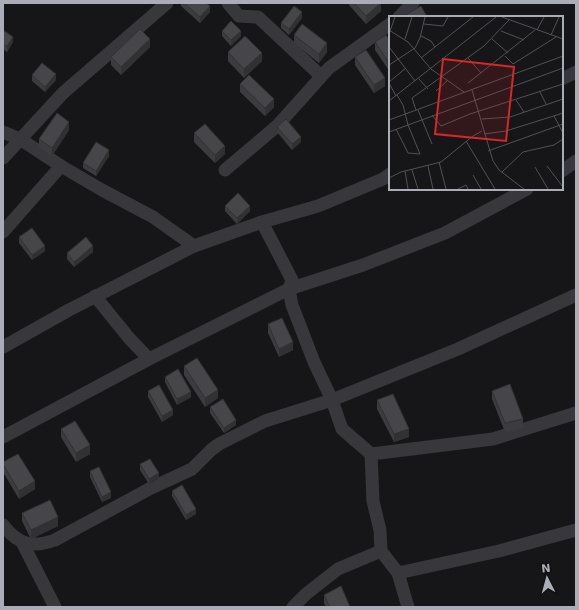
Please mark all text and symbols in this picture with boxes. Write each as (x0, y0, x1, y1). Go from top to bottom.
inset map (389, 16, 563, 190)
north arrow (527, 558, 567, 598)
text: N (541, 562, 551, 575)

